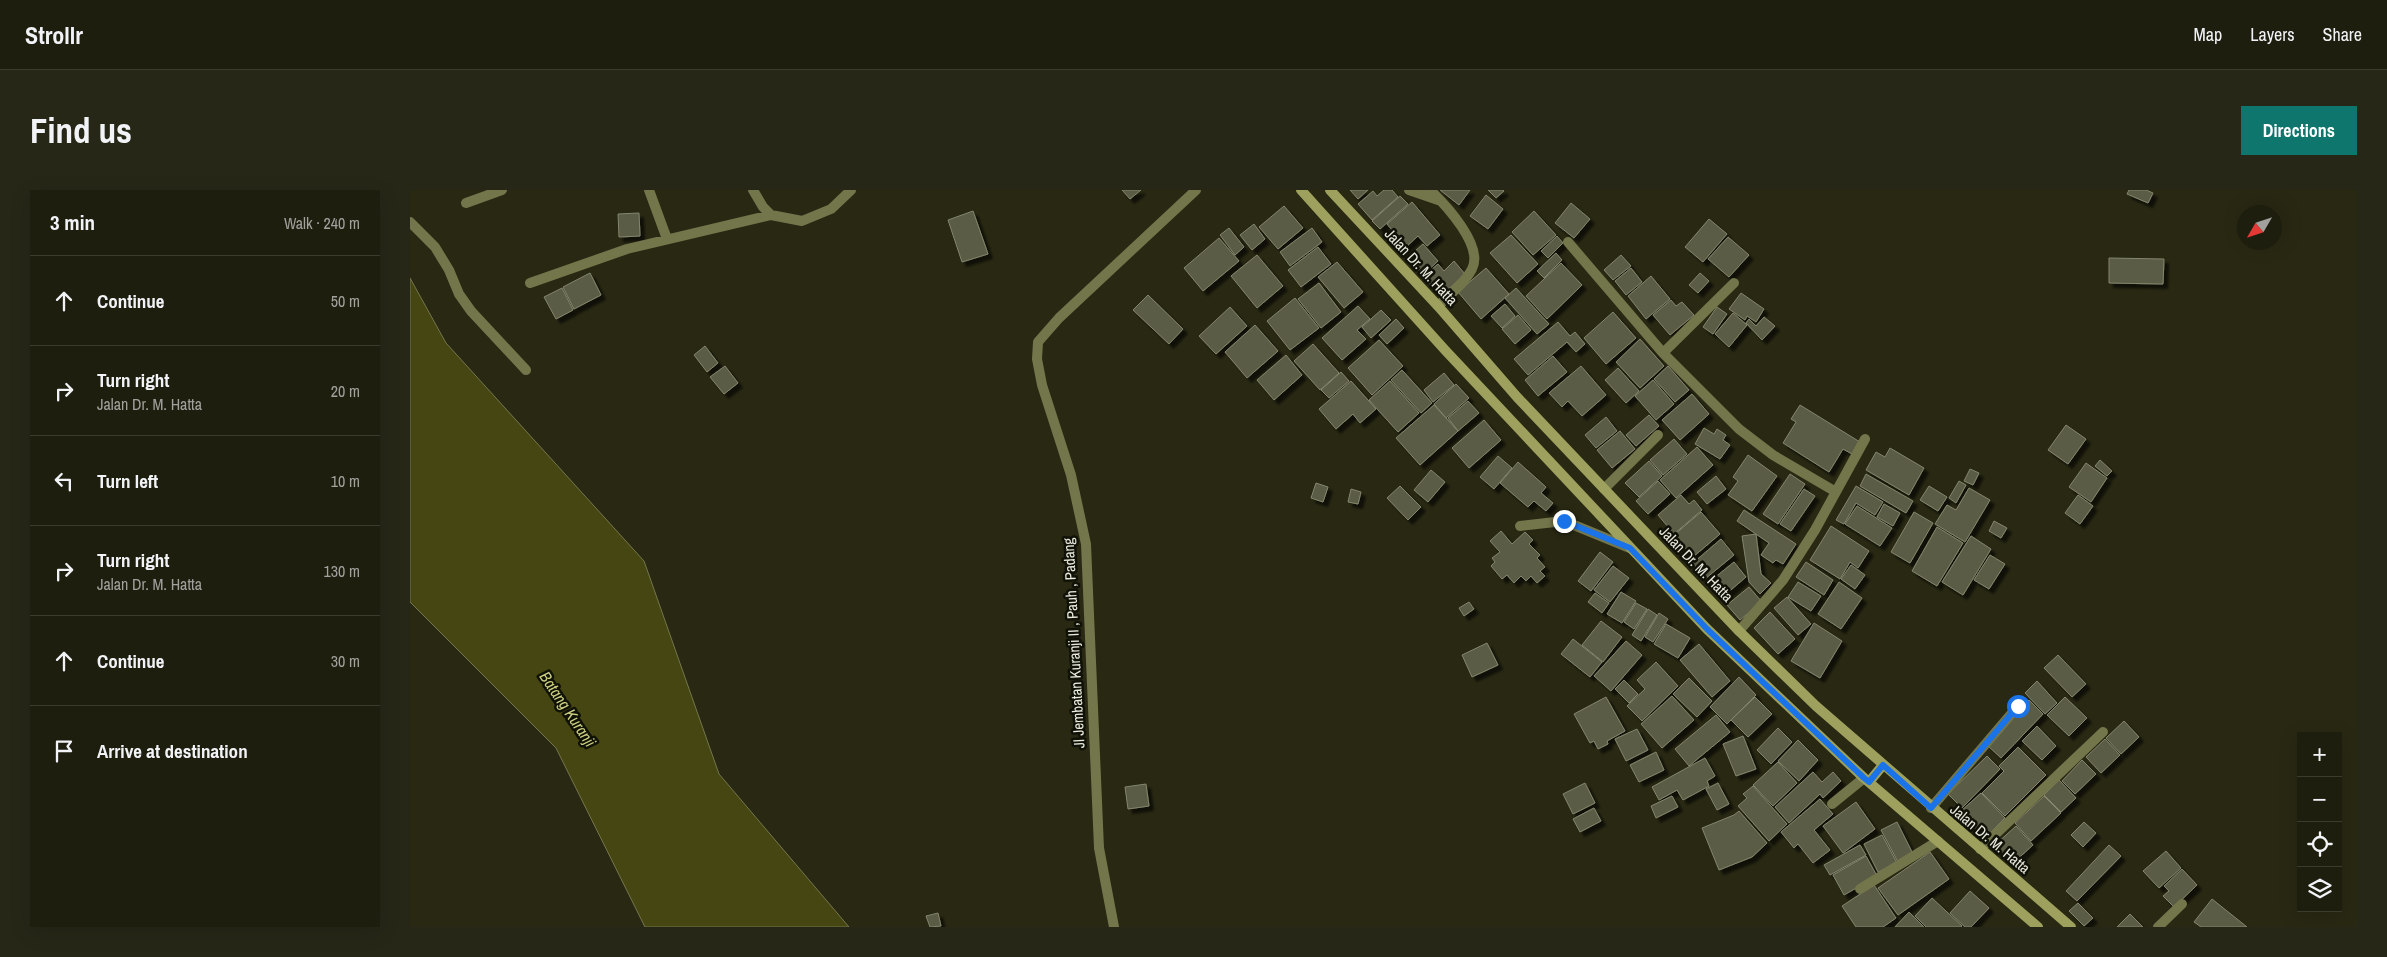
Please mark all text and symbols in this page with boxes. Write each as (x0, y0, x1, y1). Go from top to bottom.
text: Strollr (25, 19, 83, 51)
text: Map (2194, 22, 2222, 47)
text: Layers (2250, 22, 2295, 47)
text: Share (2323, 22, 2362, 47)
button: Directions (2241, 106, 2357, 155)
text: Find us (30, 107, 132, 154)
north arrow (2237, 205, 2282, 250)
text: 3 min (50, 208, 95, 237)
text: Walk · 240 m (284, 212, 360, 234)
street label: Jalan Dr. M. Hatta (1380, 223, 1463, 310)
icon: ahead (50, 287, 78, 315)
text: Continue (97, 288, 165, 314)
text: 50 m (331, 290, 360, 312)
text: Turn right (97, 367, 169, 393)
icon: right (50, 377, 78, 405)
text: 20 m (331, 380, 360, 402)
text: Jalan Dr. M. Hatta (97, 393, 202, 415)
icon: left (50, 467, 78, 495)
text: Turn left (97, 468, 158, 494)
text: 10 m (331, 470, 360, 492)
route end (1553, 510, 1576, 533)
street label: Jalan Dr. M. Hatta (1655, 521, 1738, 606)
street label: Jl Jembatan Kuranji II , Pauh , Padang (1057, 537, 1089, 749)
text: Turn right (97, 547, 169, 573)
icon: right (50, 557, 78, 585)
text: 130 m (324, 560, 360, 582)
text: Jalan Dr. M. Hatta (97, 573, 202, 595)
icon: ahead (50, 647, 78, 675)
text: Continue (97, 648, 165, 674)
text: 30 m (331, 650, 360, 672)
water label: Batang Kuranji (535, 667, 602, 751)
route start (2007, 695, 2030, 718)
map controls (2297, 732, 2342, 912)
button: + (2297, 732, 2342, 777)
icon: arrive (50, 737, 78, 765)
text: Arrive at destination (97, 738, 248, 764)
button: − (2297, 777, 2342, 822)
street label: Jalan Dr. M. Hatta (1946, 799, 2035, 878)
button: locate (2297, 822, 2342, 867)
button: layers (2297, 867, 2342, 912)

